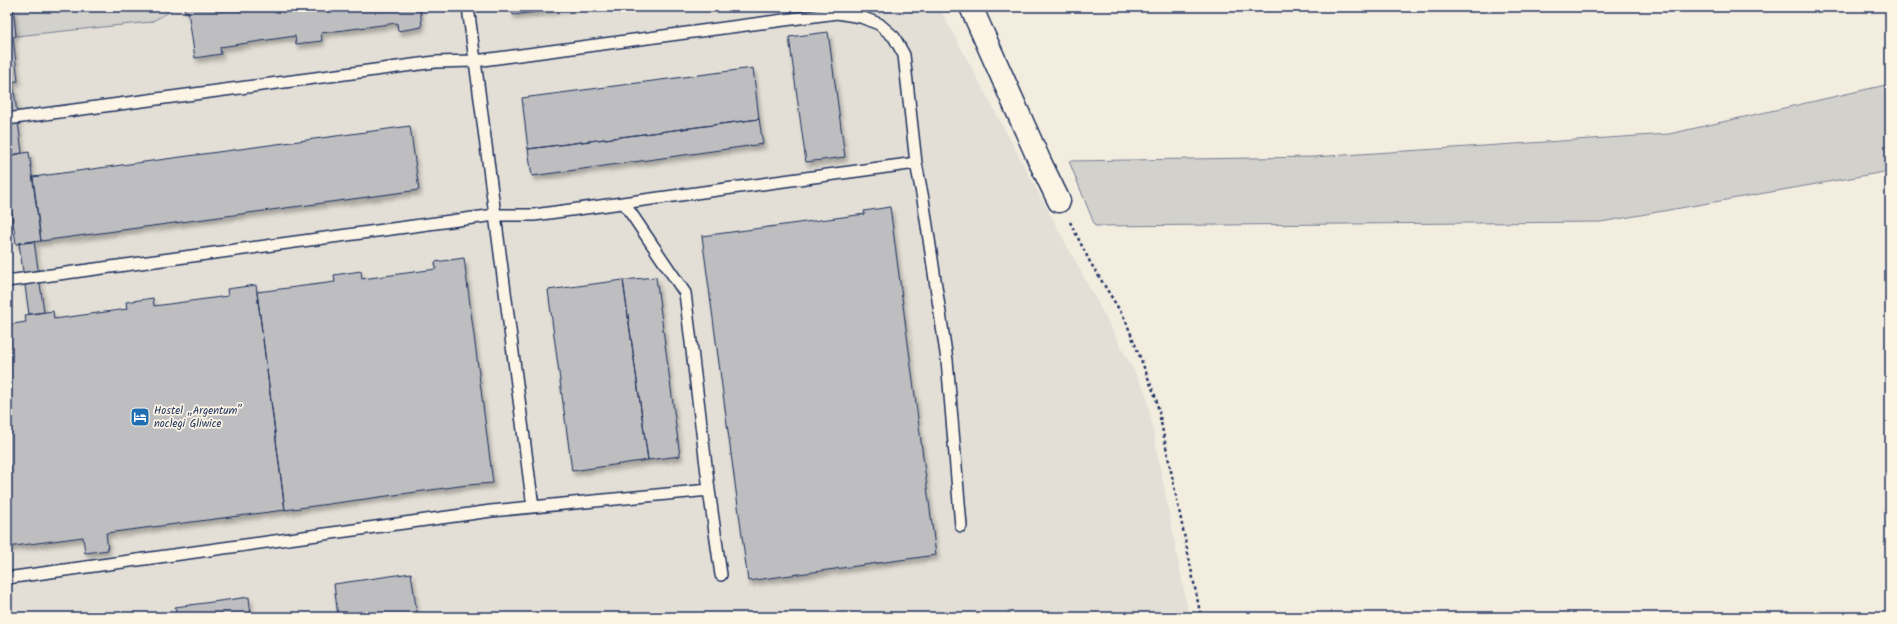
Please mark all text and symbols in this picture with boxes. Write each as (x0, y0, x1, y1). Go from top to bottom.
place label: Hostel „Argentum” noclegi Gliwice (154, 402, 243, 433)
hotel icon: Hostel „Argentum” noclegi Gliwice (129, 406, 151, 428)

